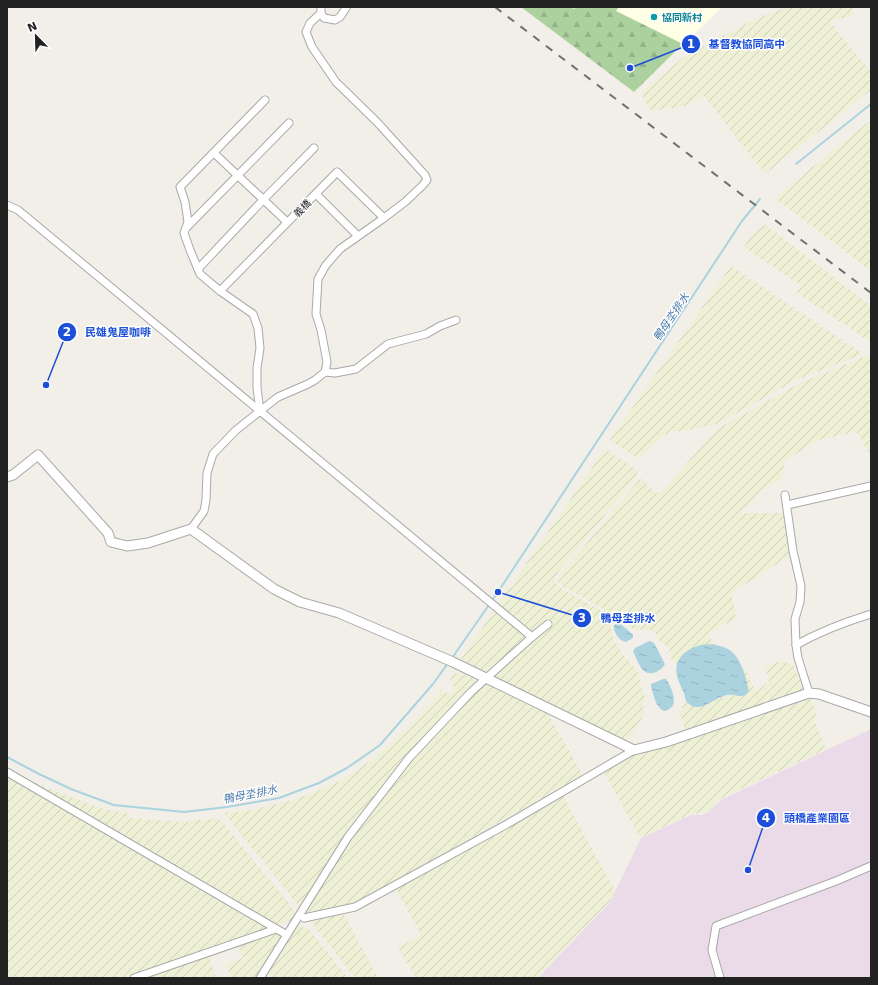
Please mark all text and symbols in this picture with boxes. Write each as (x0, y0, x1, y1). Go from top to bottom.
marker: 協同新村 (649, 12, 659, 22)
place label: 協同新村 (662, 12, 702, 23)
north arrow (16, 16, 56, 56)
text: N (26, 19, 39, 35)
callout: 基督教協同高中 (681, 32, 794, 55)
text: 1 (687, 37, 695, 51)
text: 基督教協同高中 (709, 38, 786, 51)
street label: 義橋 (291, 197, 313, 219)
water label: 鴨母坔排水 (651, 290, 693, 344)
callout: 民雄鬼屋咖啡 (57, 320, 159, 343)
text: 2 (63, 325, 71, 339)
text: 民雄鬼屋咖啡 (85, 326, 151, 339)
callout: 鴨母坔排水 (572, 606, 663, 629)
text: 3 (578, 611, 586, 625)
text: 鴨母坔排水 (601, 612, 656, 625)
water label: 鴨母坔排水 (222, 783, 279, 806)
callout: 頭橋產業園區 (756, 806, 858, 829)
text: 4 (762, 811, 770, 825)
text: 頭橋產業園區 (784, 812, 850, 825)

